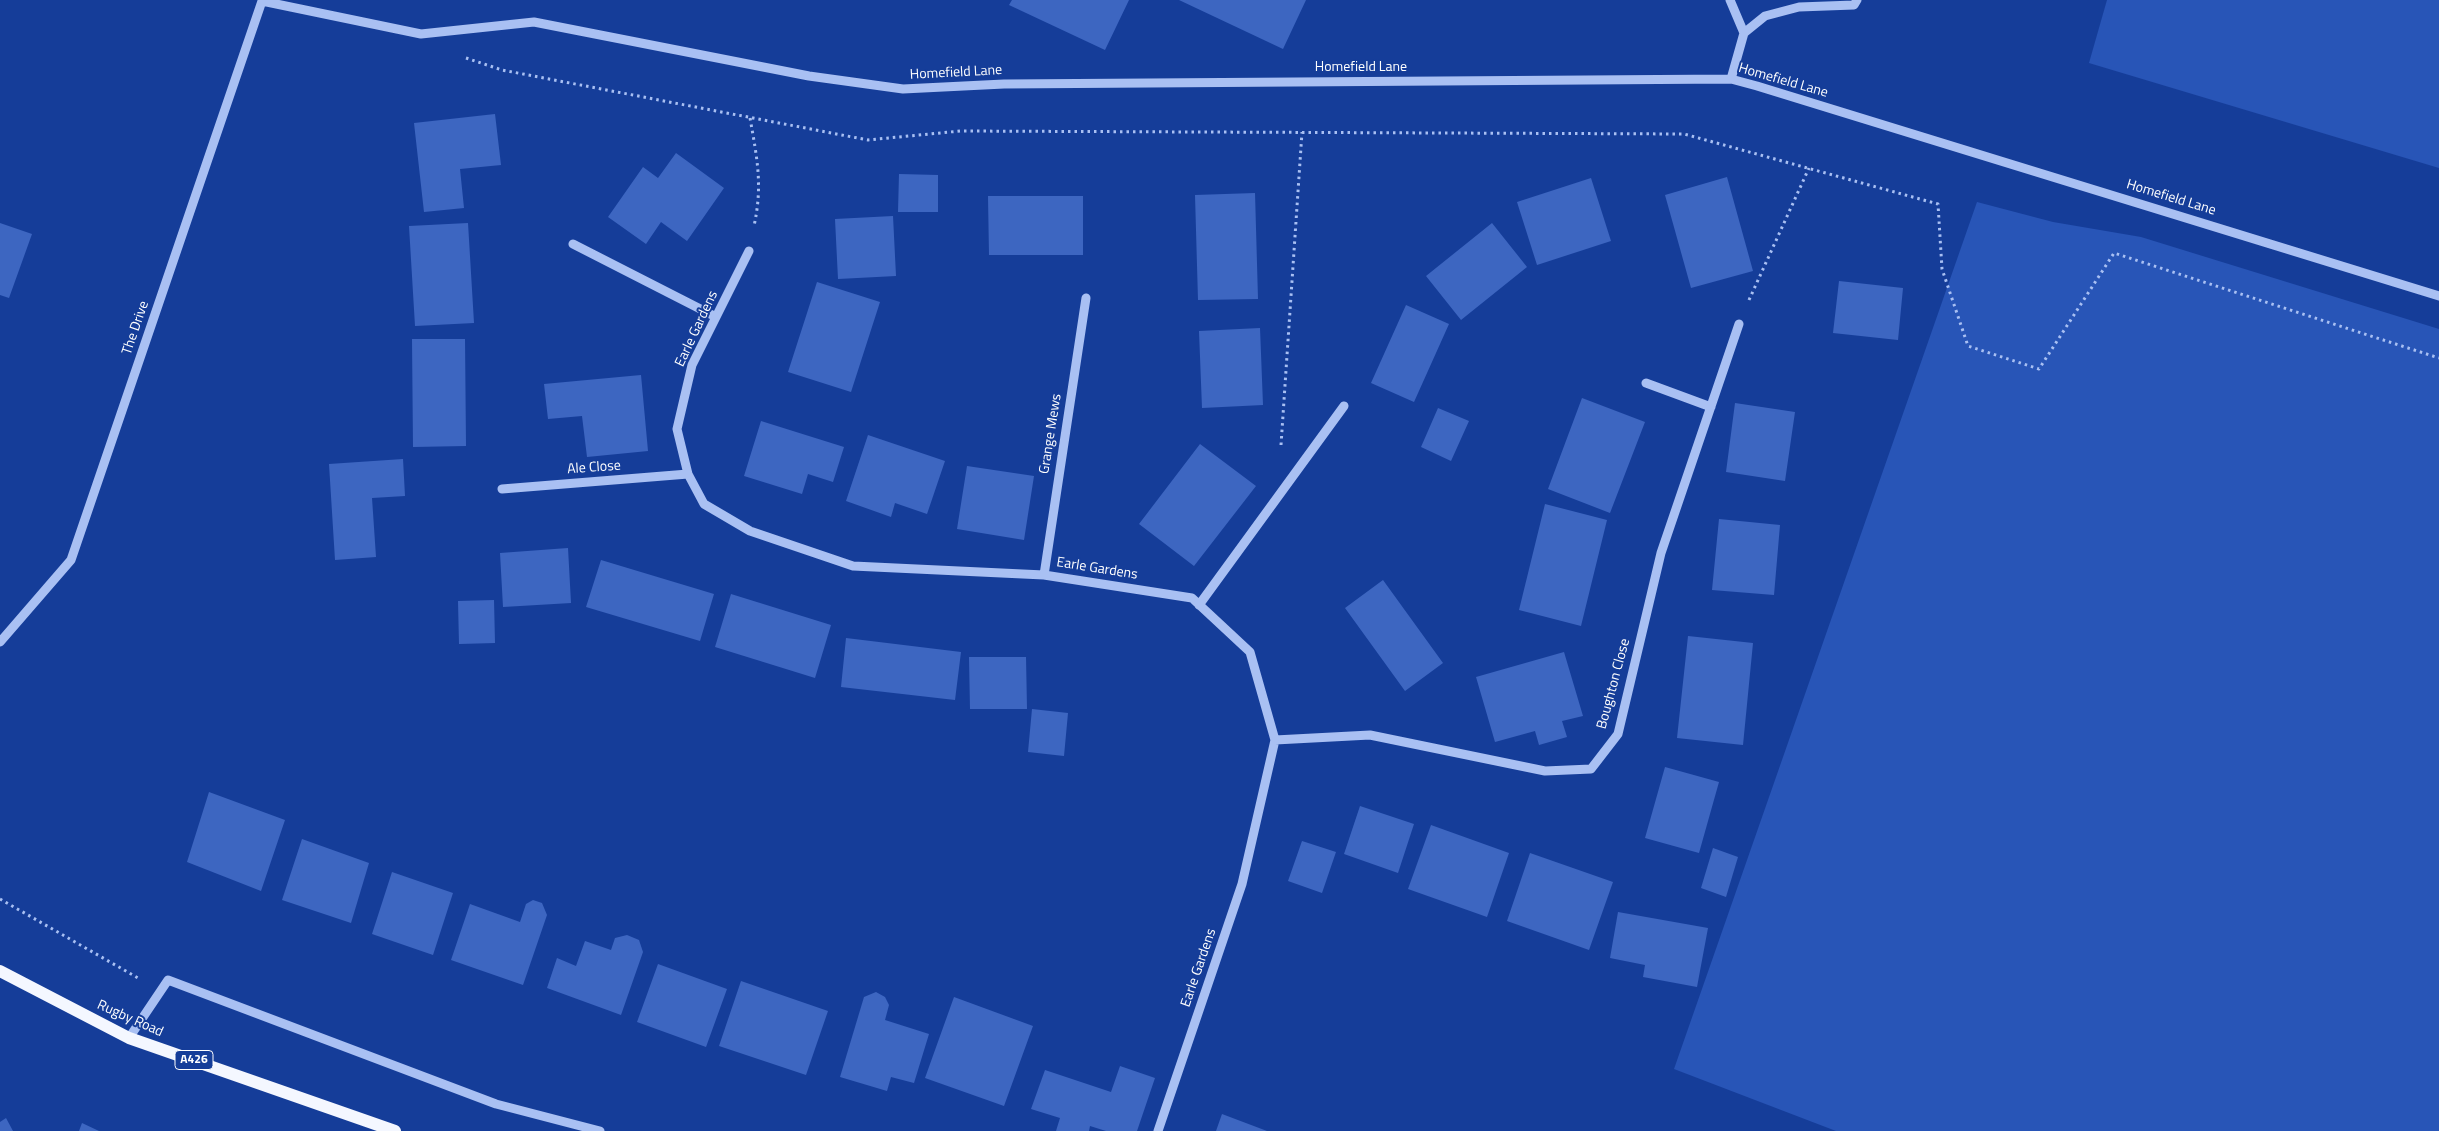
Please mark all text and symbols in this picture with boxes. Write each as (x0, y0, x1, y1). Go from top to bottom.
street label: Homefield Lane (1315, 60, 1407, 76)
street label: Homefield Lane (1736, 60, 1830, 102)
street label: Homefield Lane (909, 62, 1003, 84)
street label: Homefield Lane (2124, 176, 2218, 220)
street label: Earle Gardens (672, 288, 722, 370)
street label: The Drive (119, 299, 153, 357)
street label: Grange Mews (1036, 393, 1066, 475)
street label: Ale Close (567, 458, 621, 478)
street label: Earle Gardens (1055, 554, 1139, 584)
street label: Boughton Close (1594, 637, 1634, 731)
street label: Earle Gardens (1178, 927, 1220, 1009)
street label: Rugby Road (94, 997, 166, 1041)
road number: A426 (175, 1050, 213, 1070)

